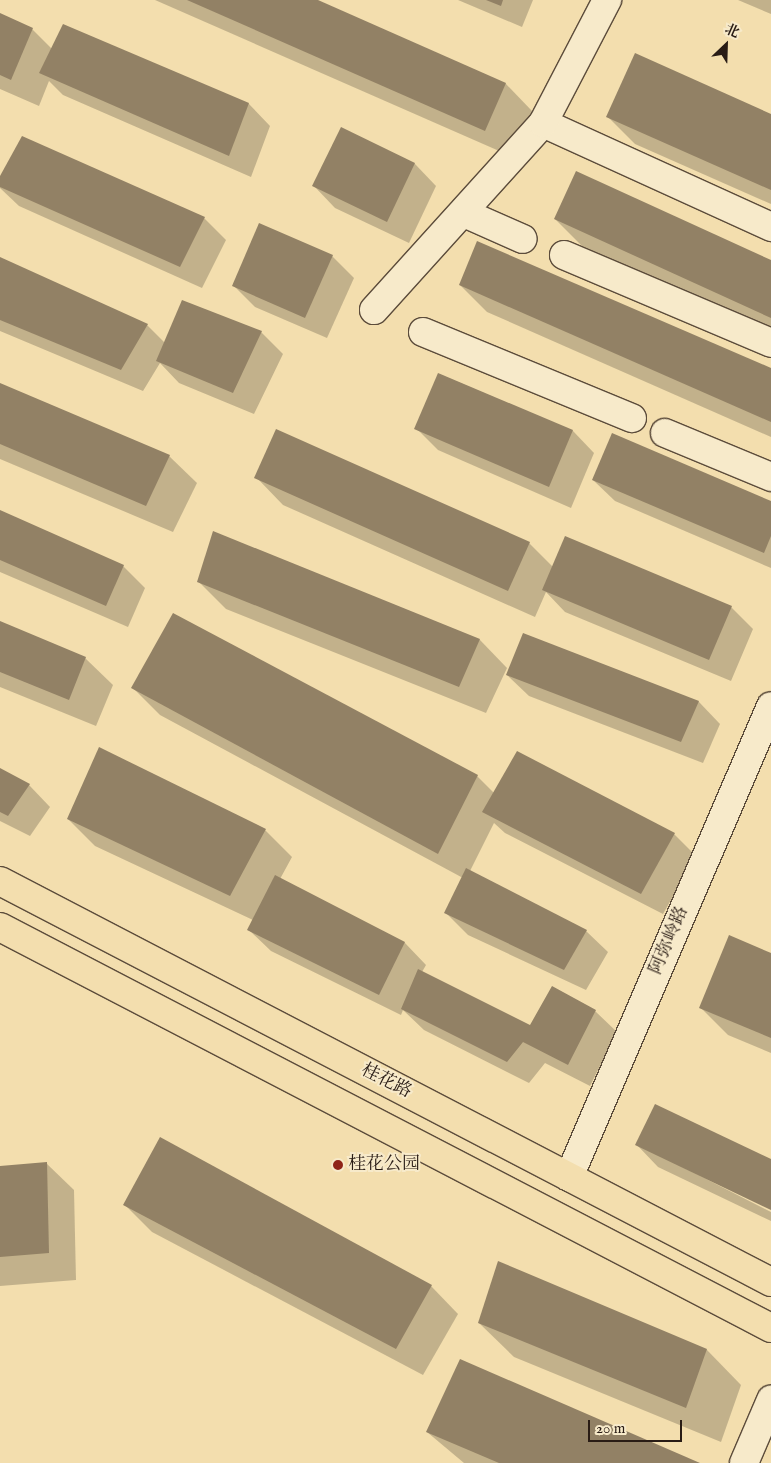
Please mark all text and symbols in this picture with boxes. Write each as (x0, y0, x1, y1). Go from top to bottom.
north arrow (701, 20, 751, 70)
text: 北 (722, 20, 742, 42)
street label: 阿弥岭路 (646, 904, 694, 978)
street label: 桂花路 (357, 1060, 415, 1104)
place label: 桂花公园 (348, 1154, 420, 1176)
marker: 桂花公园 (332, 1159, 344, 1171)
scale bar (591, 1410, 685, 1442)
text: 20 m (596, 1419, 625, 1438)

